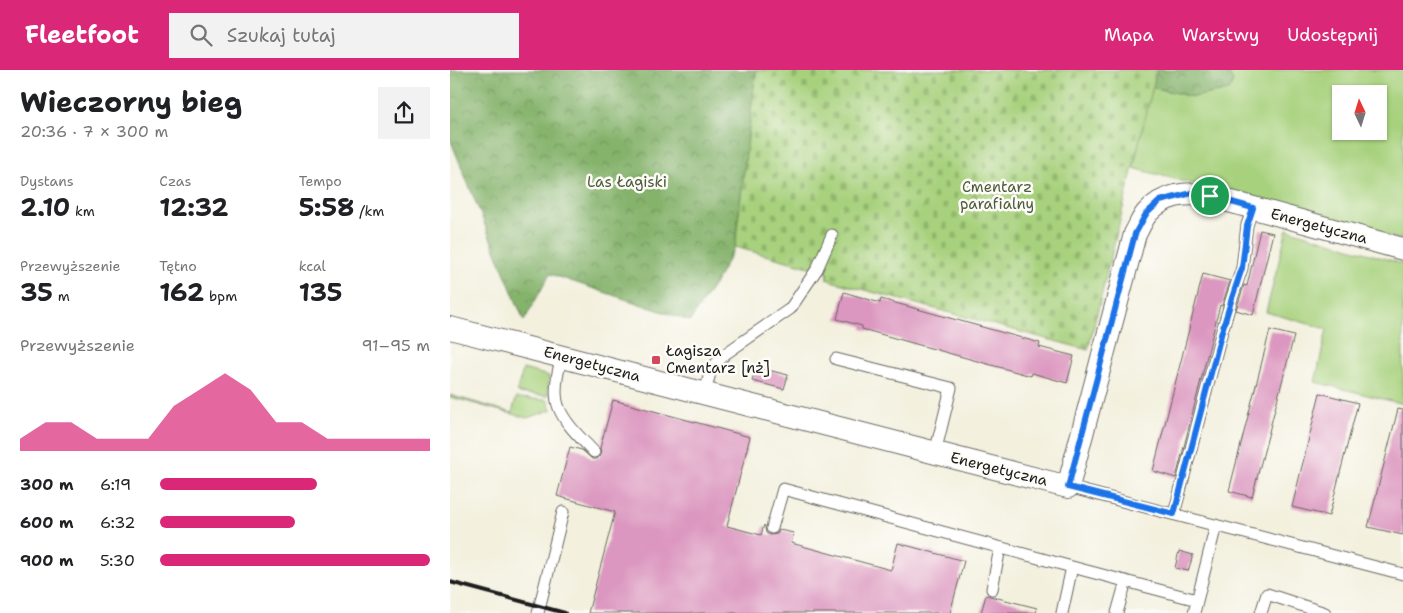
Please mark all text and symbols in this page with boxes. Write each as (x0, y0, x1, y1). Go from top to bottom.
search box (169, 13, 519, 58)
text: Fleetfoot (25, 19, 139, 51)
icon: search (187, 21, 215, 49)
text: Szukaj tutaj (227, 23, 335, 48)
text: Mapa (1104, 23, 1154, 47)
text: Warstwy (1182, 23, 1259, 47)
text: Udostępnij (1287, 23, 1378, 47)
text: Wieczorny bieg (20, 83, 242, 121)
north arrow (1332, 85, 1388, 140)
map controls (1332, 85, 1387, 140)
button: share (378, 87, 430, 139)
text: 20:36 · 7 × 300 m (20, 121, 168, 142)
text: Dystans (20, 172, 74, 190)
text: Czas (159, 172, 191, 190)
text: Tempo (299, 172, 342, 190)
park label: Las Łagiski (587, 172, 667, 192)
pin (1189, 175, 1231, 217)
park label: Cmentarz parafialny (960, 177, 1034, 214)
icon: arrive (1196, 182, 1224, 210)
text: 2.10 (20, 190, 70, 224)
text: 12:32 (159, 190, 229, 224)
text: 5:58 (299, 190, 355, 224)
text: km (70, 202, 95, 220)
text: /km (355, 202, 384, 220)
street label: Energetyczna (1268, 203, 1370, 249)
text: Przewyższenie (20, 257, 120, 275)
text: Tętno (159, 257, 197, 275)
text: kcal (299, 257, 326, 275)
text: 35 (20, 275, 53, 309)
text: 162 (159, 275, 204, 309)
text: 135 (299, 275, 342, 309)
text: m (53, 287, 70, 305)
text: bpm (204, 287, 237, 305)
text: Przewyższenie (20, 335, 135, 356)
text: 91–95 m (361, 335, 430, 356)
street label: Energetyczna (541, 341, 643, 387)
place label: Łagisza Cmentarz [nż] (665, 341, 770, 378)
marker: Łagisza Cmentarz [nż] (650, 354, 662, 366)
street label: Energetyczna (948, 447, 1050, 491)
text: 300 m (20, 474, 74, 495)
text: 6:19 (100, 474, 131, 495)
text: 600 m (20, 512, 74, 533)
text: 6:32 (100, 512, 136, 533)
text: 900 m (20, 550, 74, 571)
text: 5:30 (100, 550, 135, 571)

